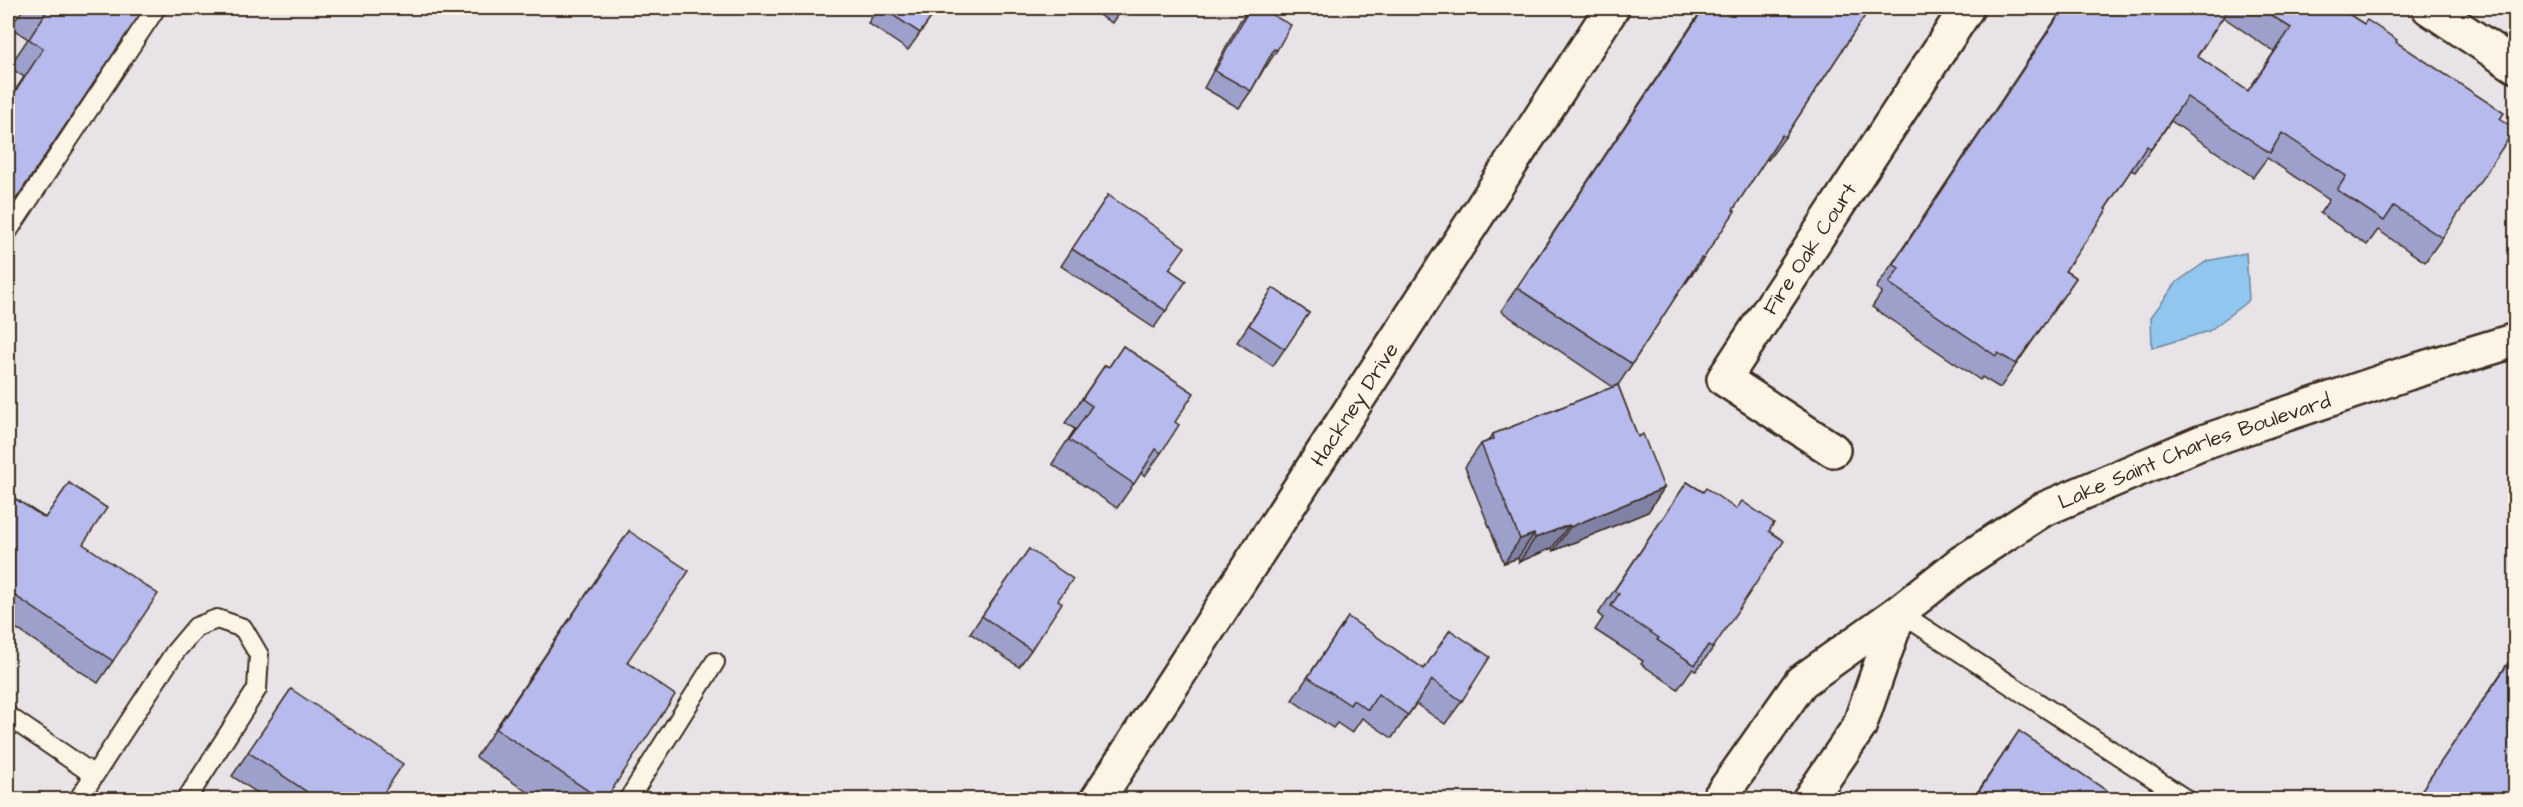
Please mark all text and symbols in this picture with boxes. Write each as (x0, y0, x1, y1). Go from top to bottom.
street label: Fire Oak Court (1755, 176, 1864, 320)
street label: Hackney Drive (1303, 337, 1405, 472)
street label: Lake Saint Charles Boulevard (2053, 386, 2335, 516)

